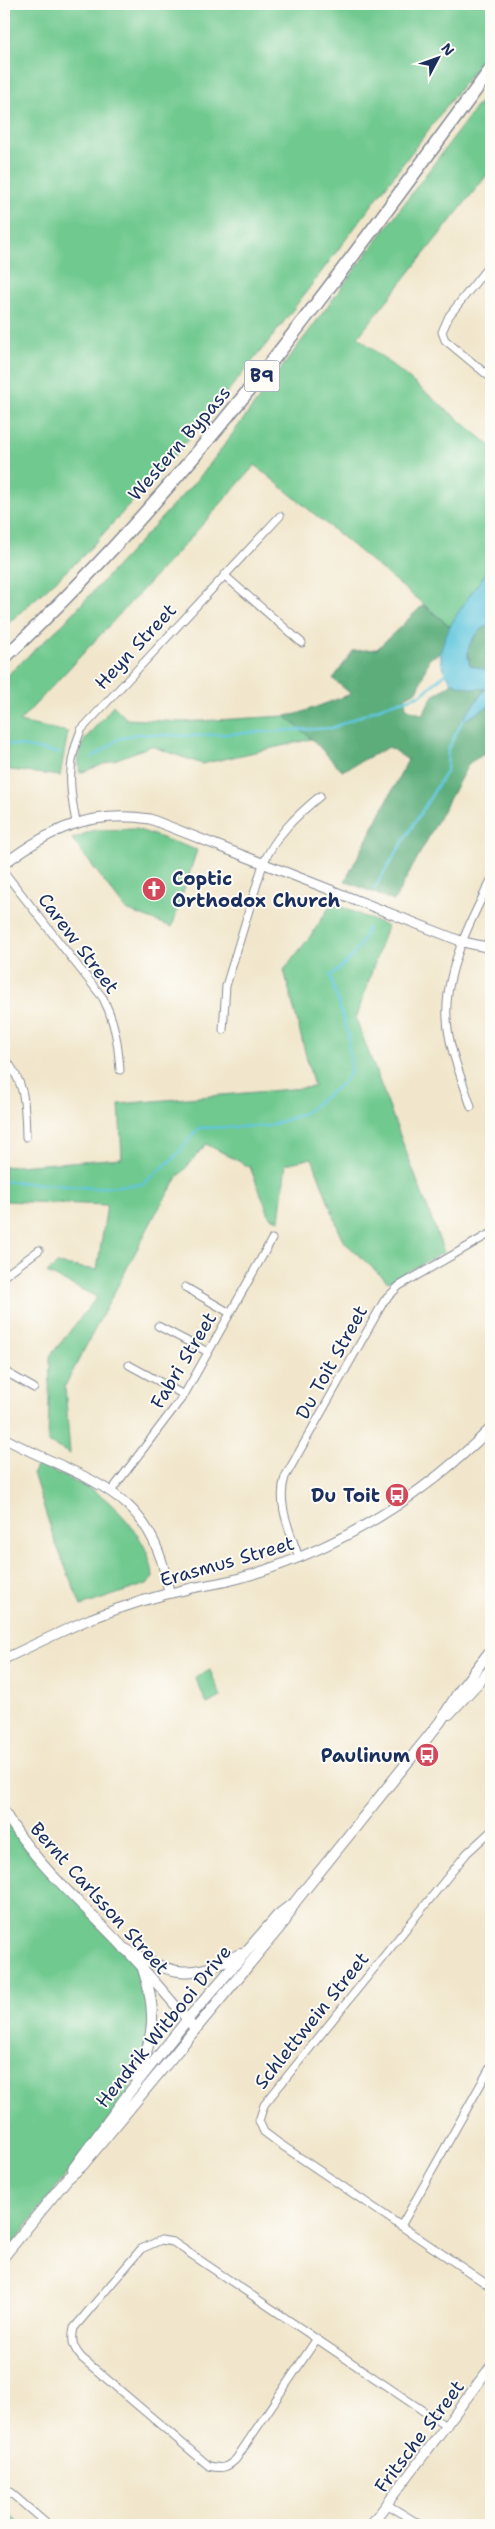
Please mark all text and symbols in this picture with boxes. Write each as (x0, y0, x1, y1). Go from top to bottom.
north arrow (412, 32, 462, 82)
text: N (437, 39, 458, 60)
road number: B9 (244, 361, 280, 392)
street label: Western Bypass (123, 381, 236, 506)
street label: Heyn Street (89, 598, 182, 695)
place label: Coptic Orthodox Church (172, 866, 341, 913)
church icon: Coptic Orthodox Church (141, 876, 167, 902)
street label: Carew Street (32, 888, 125, 999)
street label: Du Toit Street (290, 1301, 373, 1424)
street label: Fabri Street (145, 1307, 222, 1413)
bus stop icon: Du Toit (384, 1482, 410, 1508)
place label: Du Toit (311, 1483, 380, 1508)
street label: Erasmus Street (157, 1530, 297, 1593)
bus stop icon: Paulinum (414, 1742, 440, 1768)
place label: Paulinum (321, 1743, 410, 1768)
street label: Bernt Carlsson Street (25, 1817, 175, 1980)
street label: Hendrik Witbooi Drive (90, 1940, 237, 2113)
street label: Schlettwein Street (248, 1947, 374, 2094)
street label: Fritsche Street (369, 2375, 470, 2498)

